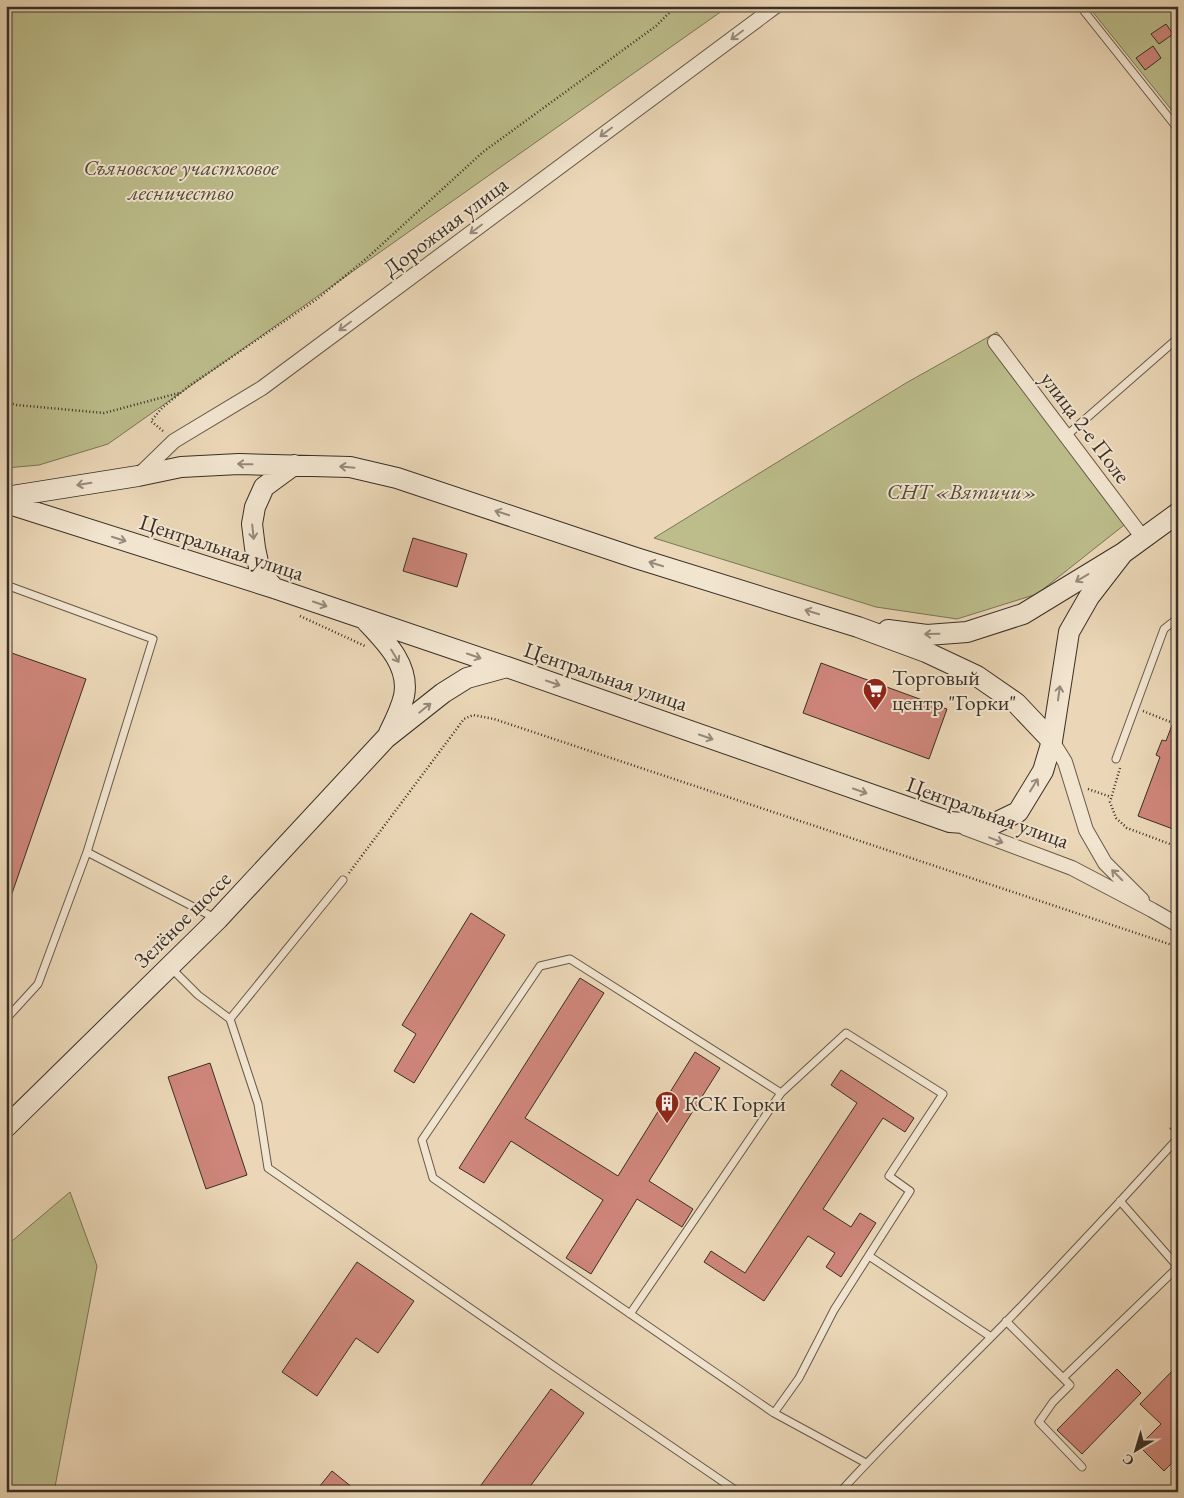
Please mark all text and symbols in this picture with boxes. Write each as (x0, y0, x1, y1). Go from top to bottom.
one-way arrow (731, 30, 744, 41)
one-way arrow (599, 127, 613, 137)
park label: Съяновское участковое лесничество (83, 153, 279, 207)
street label: Дорожная улица (377, 170, 514, 283)
one-way arrow (469, 224, 483, 234)
one-way arrow (339, 321, 353, 331)
street label: улица 2-е Поле (1034, 365, 1137, 489)
one-way arrow (237, 459, 254, 469)
one-way arrow (339, 462, 355, 472)
park label: СНТ «Вятичи» (887, 477, 1037, 506)
one-way arrow (76, 480, 92, 490)
street label: Центральная улица (136, 507, 308, 588)
one-way arrow (495, 508, 510, 517)
one-way arrow (248, 523, 258, 539)
one-way arrow (111, 534, 127, 544)
one-way arrow (649, 559, 665, 569)
one-way arrow (1075, 574, 1089, 584)
one-way arrow (312, 600, 328, 609)
one-way arrow (804, 607, 820, 617)
one-way arrow (924, 629, 940, 639)
street label: Центральная улица (520, 635, 692, 718)
one-way arrow (390, 648, 400, 662)
one-way arrow (466, 652, 482, 661)
place label: Торговый центр "Горки" (892, 663, 1017, 717)
supermarket icon: Торговый центр "Горки" (862, 677, 888, 711)
one-way arrow (545, 679, 560, 688)
one-way arrow (1054, 685, 1064, 701)
one-way arrow (418, 702, 431, 713)
one-way arrow (698, 733, 713, 742)
street label: Центральная улица (903, 770, 1073, 855)
one-way arrow (1029, 779, 1039, 793)
one-way arrow (851, 786, 867, 796)
one-way arrow (988, 836, 1003, 845)
street label: Зелёное шоссе (128, 864, 237, 974)
one-way arrow (1111, 869, 1123, 882)
place label: КСК Горки (684, 1089, 786, 1118)
building icon: КСК Горки (654, 1090, 680, 1124)
north arrow (1112, 1426, 1162, 1476)
text: С (1118, 1450, 1137, 1470)

